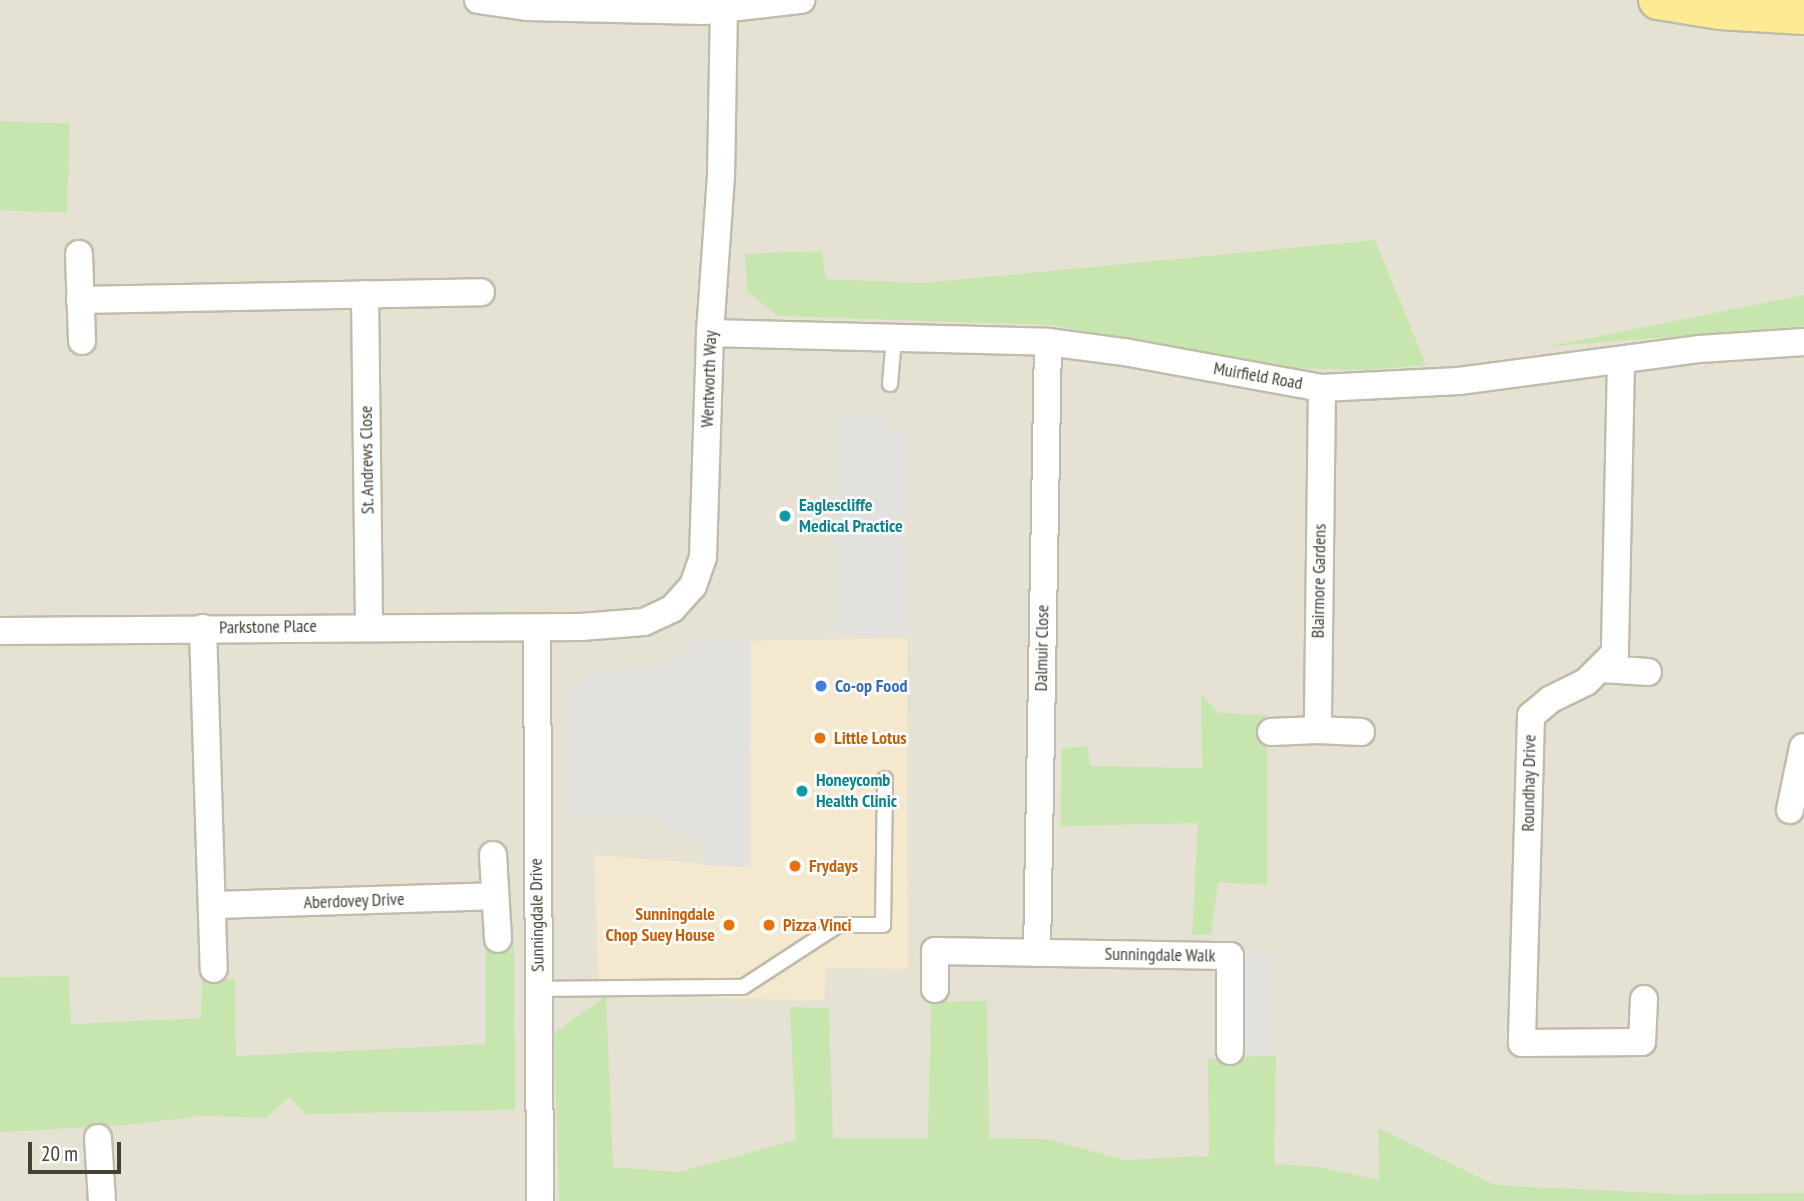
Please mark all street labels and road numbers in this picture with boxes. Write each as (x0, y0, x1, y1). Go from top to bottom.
street label: Wentworth Way (697, 330, 721, 428)
street label: Muirfield Road (1212, 358, 1304, 394)
street label: St. Andrews Close (355, 405, 379, 515)
street label: Blairmore Gardens (1307, 524, 1331, 638)
street label: Dalmuir Close (1030, 604, 1054, 692)
street label: Parkstone Place (219, 615, 317, 639)
street label: Roundhay Drive (1517, 734, 1541, 832)
street label: Sunningdale Drive (525, 858, 549, 972)
street label: Aberdovey Drive (303, 888, 405, 914)
street label: Sunningdale Walk (1104, 943, 1216, 967)

